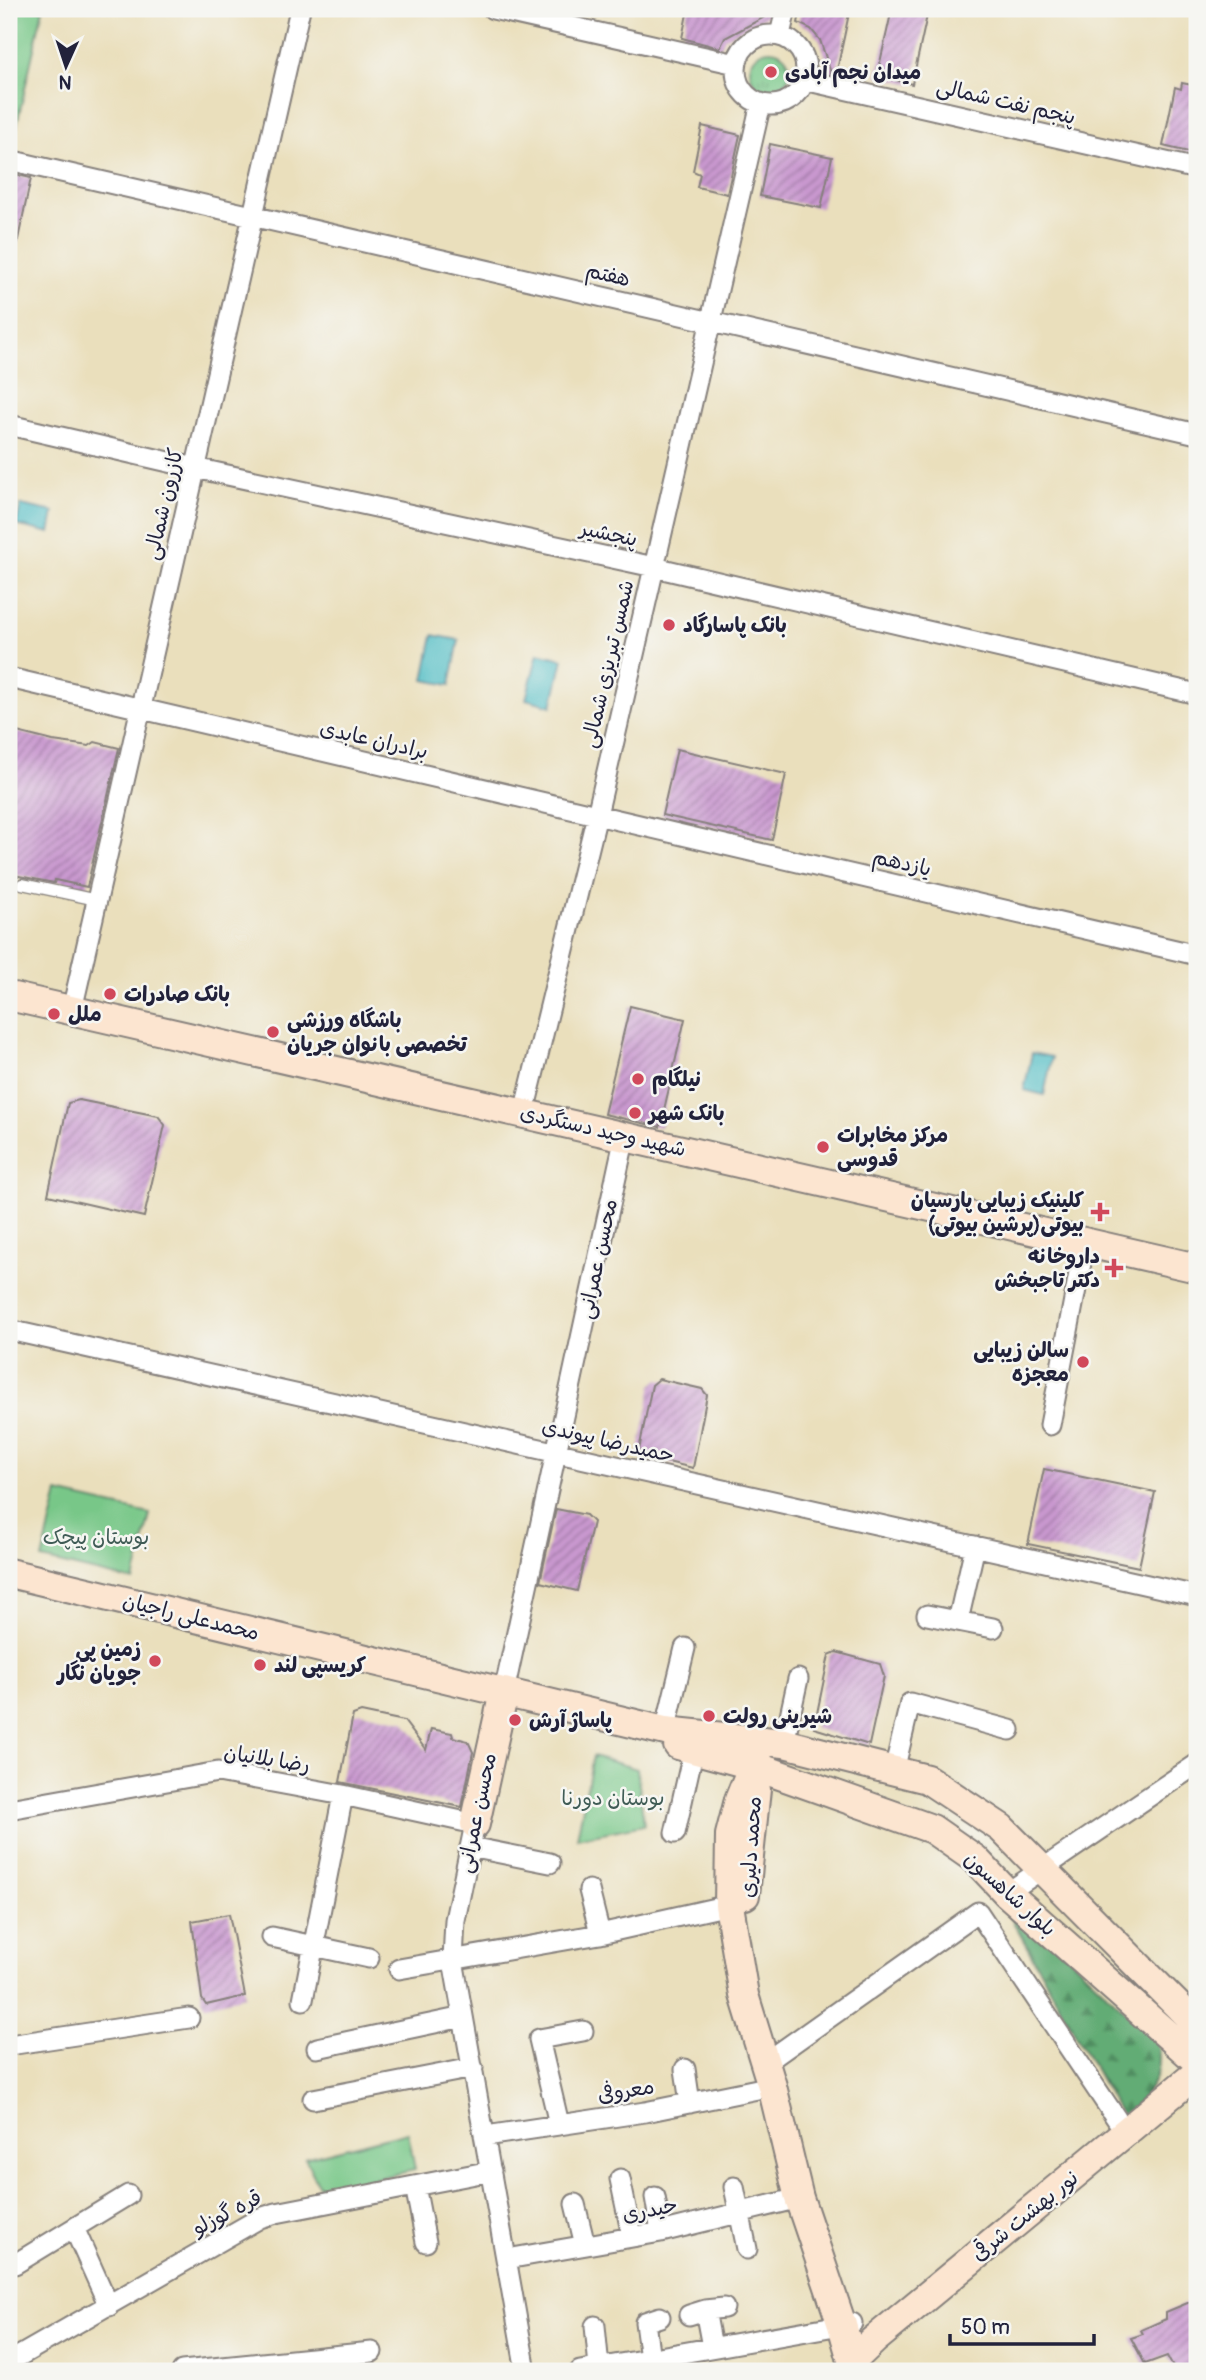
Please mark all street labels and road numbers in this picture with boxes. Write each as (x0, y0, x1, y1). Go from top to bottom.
street label: پنجم نفت شمالی (933, 73, 1078, 133)
street label: هفتم (583, 257, 633, 295)
street label: کازرون شمالی (138, 446, 190, 562)
street label: پنجشیر (576, 514, 640, 553)
street label: شمس تبریزی شمالی (576, 578, 640, 750)
street label: برادران عابدی (317, 714, 431, 766)
street label: یازدهم (870, 843, 934, 885)
street label: شهید وحید دستگردی (517, 1099, 689, 1163)
street label: محسن عمرانی (572, 1197, 624, 1321)
street label: حمیدرضا پیوندی (539, 1413, 677, 1469)
street label: محمدعلی راجیان (120, 1587, 262, 1647)
street label: رضا بلانیان (222, 1739, 312, 1779)
street label: محسن عمرانی (451, 1751, 503, 1875)
street label: محمد دلیری (734, 1795, 768, 1899)
street label: بلوار شاهسون (958, 1846, 1062, 1942)
street label: معروفی (596, 2072, 656, 2109)
street label: نور بهشت شرقی (966, 2165, 1084, 2267)
street label: قره گوزلو (187, 2184, 266, 2242)
street label: حیدری (620, 2191, 680, 2229)

